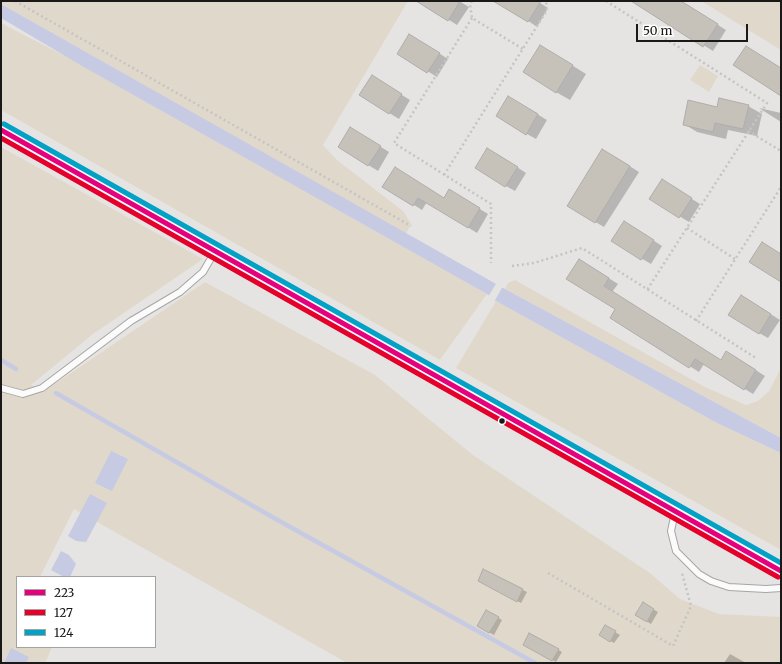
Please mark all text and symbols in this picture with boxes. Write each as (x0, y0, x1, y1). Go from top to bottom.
scale bar (638, 16, 750, 42)
text: 50 m (643, 23, 672, 38)
unlabelled marker (497, 416, 507, 426)
legend (16, 576, 156, 648)
text: 223 (54, 585, 74, 600)
text: 127 (54, 605, 73, 620)
text: 124 (54, 625, 73, 640)

